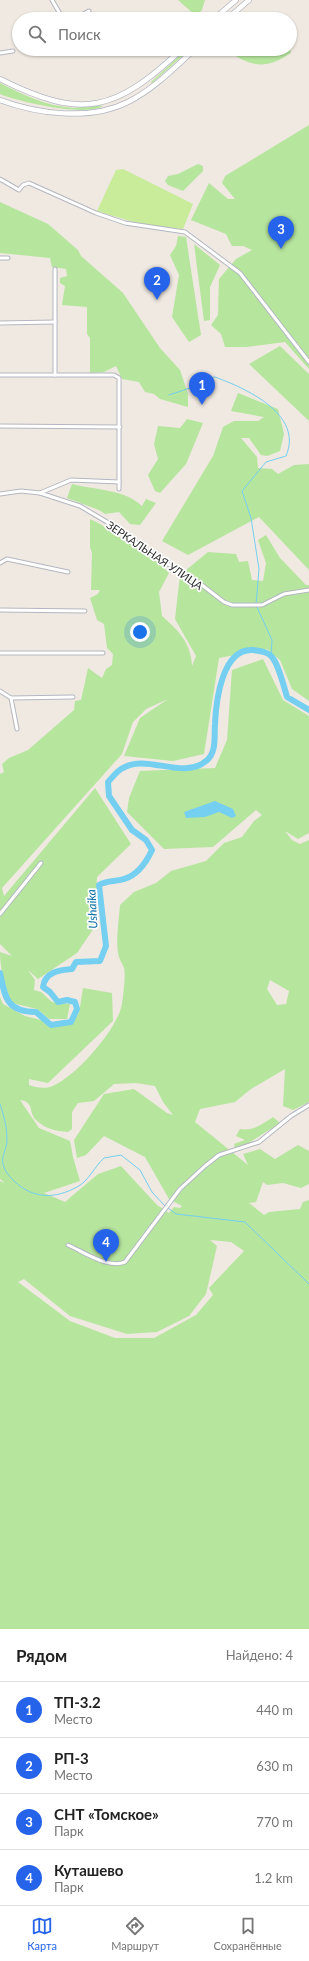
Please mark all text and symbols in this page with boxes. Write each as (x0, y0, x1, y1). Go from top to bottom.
search box (12, 12, 297, 56)
icon: search (26, 23, 48, 45)
text: Поиск (58, 25, 101, 43)
pin: 3 (268, 216, 294, 249)
pin: 2 (144, 267, 170, 300)
pin: 1 (189, 372, 215, 405)
street label: ЗЕРКАЛЬНАЯ УЛИЦА (104, 518, 206, 592)
your location (130, 622, 150, 642)
water label: Ushaika (83, 889, 101, 929)
pin: 4 (93, 1229, 119, 1262)
text: Рядом (16, 1645, 67, 1666)
text: Найдено: 4 (226, 1647, 293, 1663)
text: ТП-3.2 (54, 1693, 101, 1711)
text: 1 (25, 1702, 33, 1718)
text: 440 m (256, 1702, 293, 1718)
text: Место (54, 1711, 93, 1727)
text: РП-3 (54, 1749, 89, 1767)
text: 2 (25, 1758, 33, 1774)
text: 630 m (256, 1758, 293, 1774)
text: Место (54, 1767, 93, 1783)
text: СНТ «Томское» (54, 1805, 159, 1823)
text: 3 (25, 1814, 33, 1830)
text: 770 m (256, 1814, 293, 1830)
text: Парк (54, 1823, 84, 1839)
text: Куташево (54, 1861, 123, 1879)
text: 4 (25, 1870, 33, 1886)
text: 1.2 km (254, 1870, 293, 1886)
text: Парк (54, 1879, 84, 1895)
tab: Карта (27, 1915, 57, 1952)
tab: Маршрут (111, 1915, 159, 1952)
tab: Сохранённые (213, 1915, 282, 1952)

